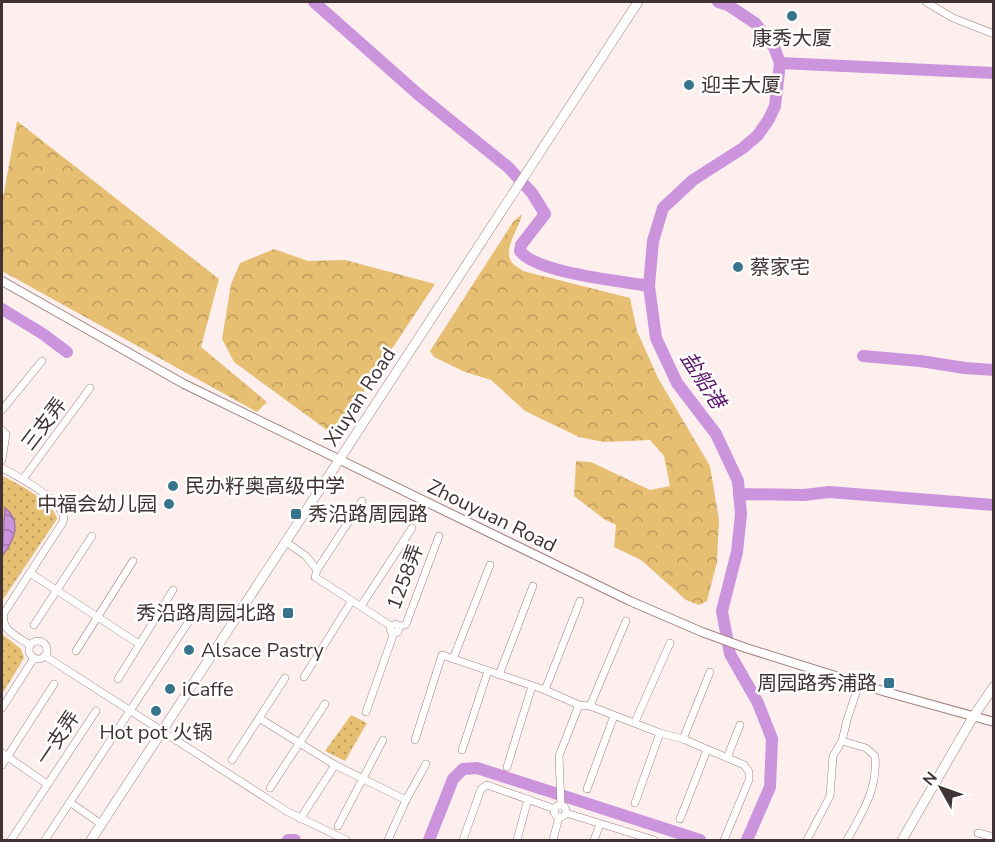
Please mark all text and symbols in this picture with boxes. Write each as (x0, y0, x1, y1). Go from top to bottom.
marker: 康秀大厦 (785, 9, 799, 23)
place label: 康秀大厦 (752, 25, 832, 52)
place label: 迎丰大厦 (701, 72, 781, 99)
marker: 迎丰大厦 (682, 78, 696, 92)
place label: 蔡家宅 (750, 254, 810, 281)
marker: 蔡家宅 (731, 260, 745, 274)
street label: Xiuyan Road (318, 342, 402, 452)
water label: 盐船港 (674, 346, 734, 417)
street label: 三支弄 (15, 392, 73, 456)
place label: 民办籽奥高级中学 (185, 473, 345, 500)
street label: Zhouyuan Road (423, 473, 561, 559)
marker: 民办籽奥高级中学 (166, 479, 180, 493)
place label: 中福会幼儿园 (37, 491, 157, 518)
marker: 中福会幼儿园 (162, 497, 176, 511)
place label: 秀沿路周园路 (308, 501, 428, 528)
marker: 秀沿路周园路 (289, 507, 303, 521)
street label: 1258弄 (380, 540, 430, 614)
place label: 秀沿路周园北路 (136, 600, 276, 627)
marker: 秀沿路周园北路 (281, 606, 295, 620)
place label: Alsace Pastry (201, 637, 325, 664)
marker: Alsace Pastry (182, 643, 196, 657)
place label: 周园路秀浦路 (757, 670, 877, 697)
place label: iCaffe (182, 676, 234, 703)
marker: 周园路秀浦路 (882, 676, 896, 690)
marker: iCaffe (163, 682, 177, 696)
marker: Hot pot 火锅 (149, 704, 163, 718)
street label: 一支弄 (30, 706, 86, 770)
place label: Hot pot 火锅 (99, 719, 213, 746)
north arrow (911, 758, 971, 818)
text: N (918, 767, 943, 791)

